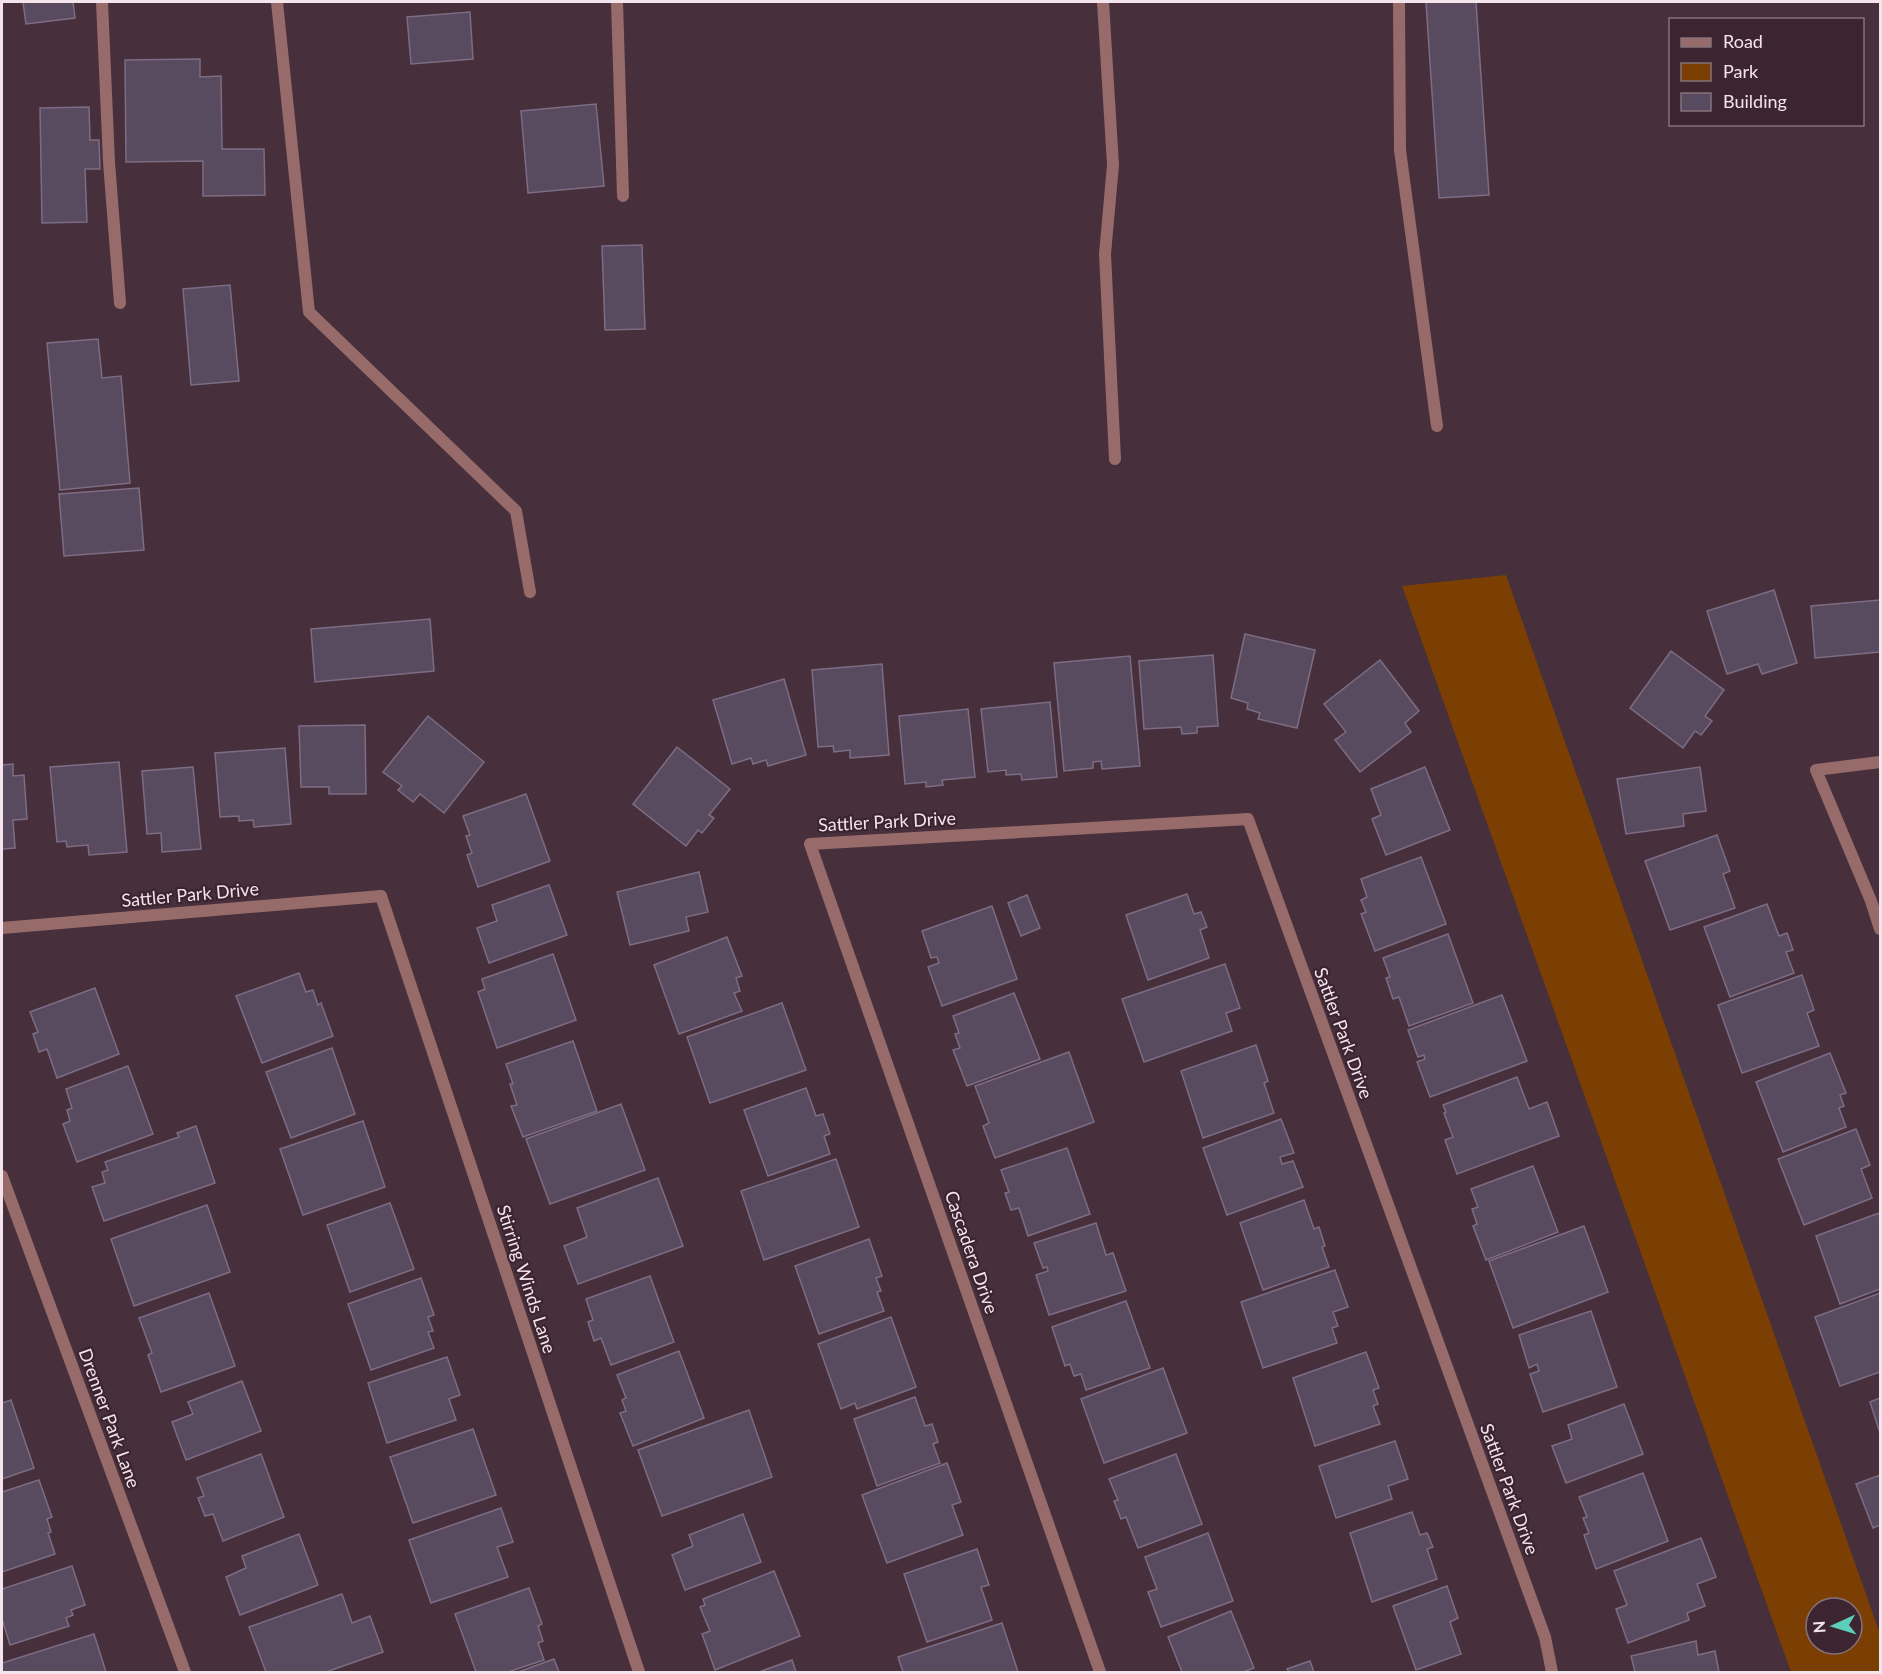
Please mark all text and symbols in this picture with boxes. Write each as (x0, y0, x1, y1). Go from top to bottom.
legend (1669, 18, 1864, 126)
text: Road (1723, 30, 1763, 52)
text: Park (1723, 60, 1759, 82)
text: Building (1723, 90, 1787, 112)
street label: Sattler Park Drive (818, 806, 956, 836)
street label: Sattler Park Drive (120, 877, 260, 911)
street label: Sattler Park Drive (1310, 964, 1378, 1102)
street label: Cascadera Drive (941, 1188, 1003, 1316)
street label: Stirring Winds Lane (493, 1202, 561, 1356)
street label: Drenner Park Lane (75, 1345, 145, 1491)
street label: Sattler Park Drive (1476, 1420, 1544, 1558)
north arrow (1804, 1596, 1864, 1656)
text: N (1809, 1620, 1828, 1634)

